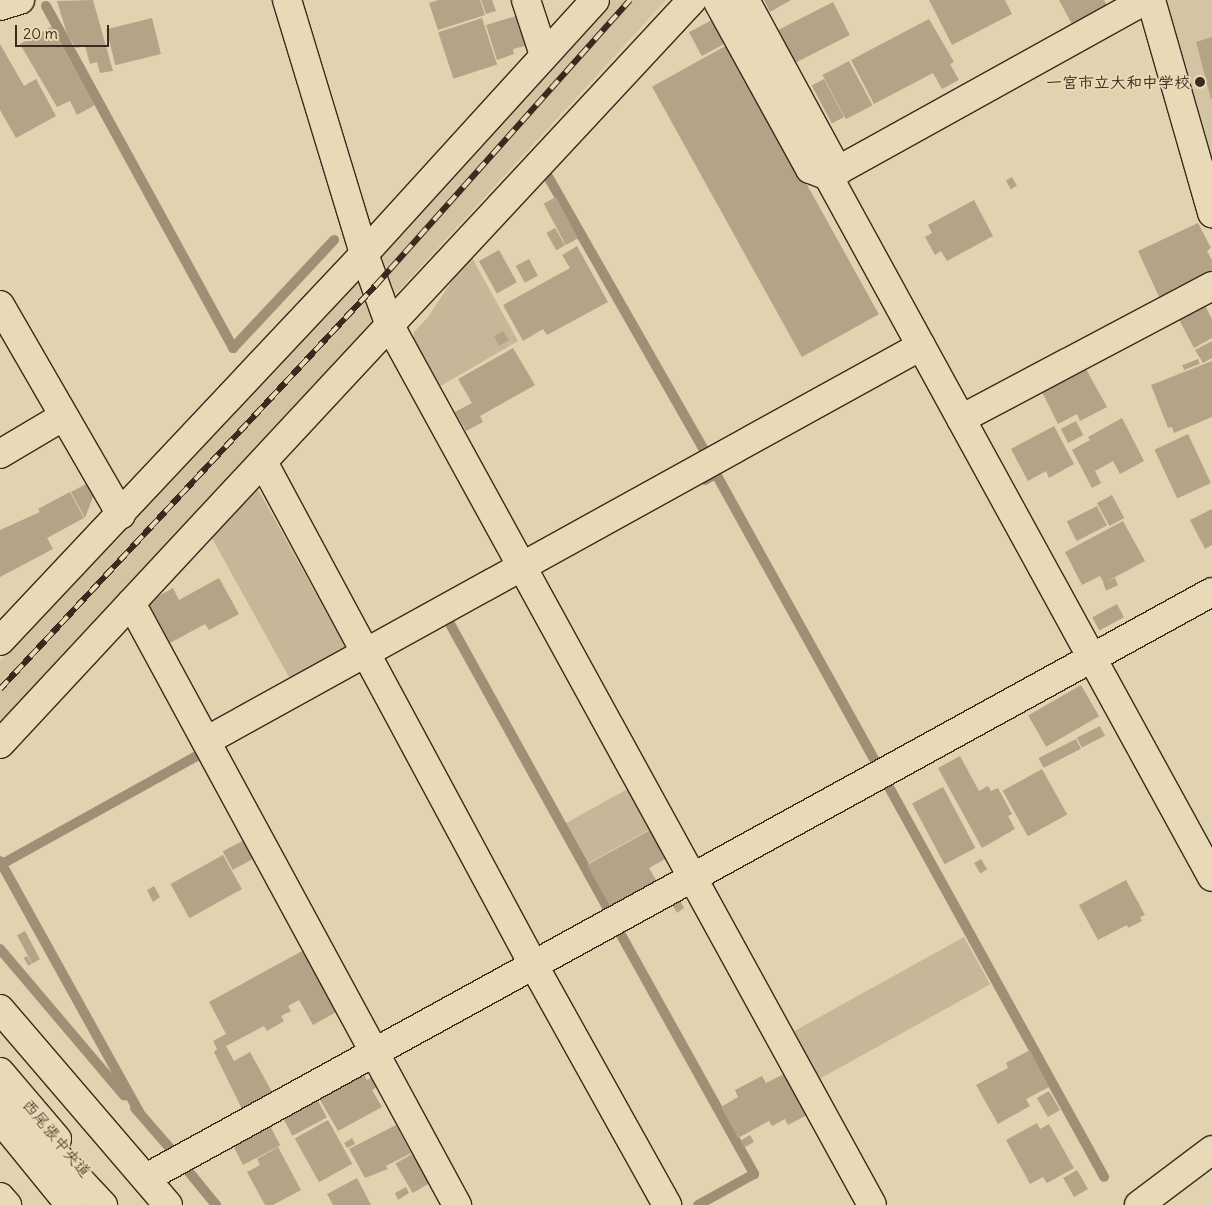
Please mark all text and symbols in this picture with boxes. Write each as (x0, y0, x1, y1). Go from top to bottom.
scale bar (18, 15, 111, 47)
text: 20 m (23, 24, 58, 43)
place label: 一宮市立大和中学校 (1046, 72, 1190, 92)
marker: 一宮市立大和中学校 (1194, 76, 1206, 88)
street label: 西尾張中央道 (19, 1095, 95, 1181)

